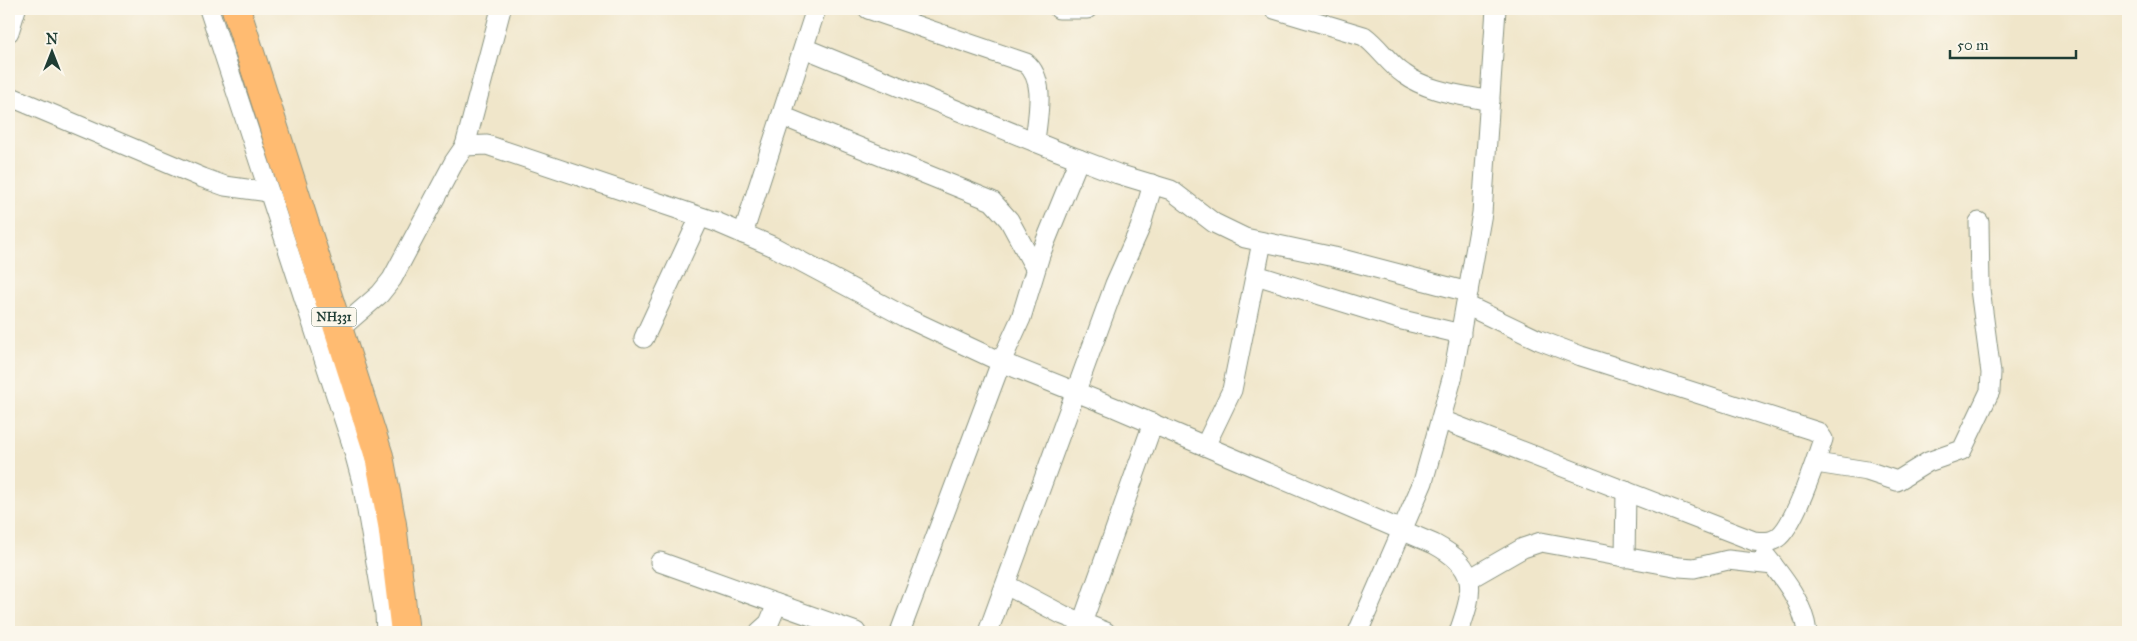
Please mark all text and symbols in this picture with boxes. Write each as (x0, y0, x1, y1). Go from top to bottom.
north arrow (28, 28, 78, 78)
scale bar (1950, 28, 2076, 60)
text: N (46, 31, 58, 48)
text: 50 m (1957, 36, 1989, 54)
road number: NH331 (312, 308, 356, 326)

